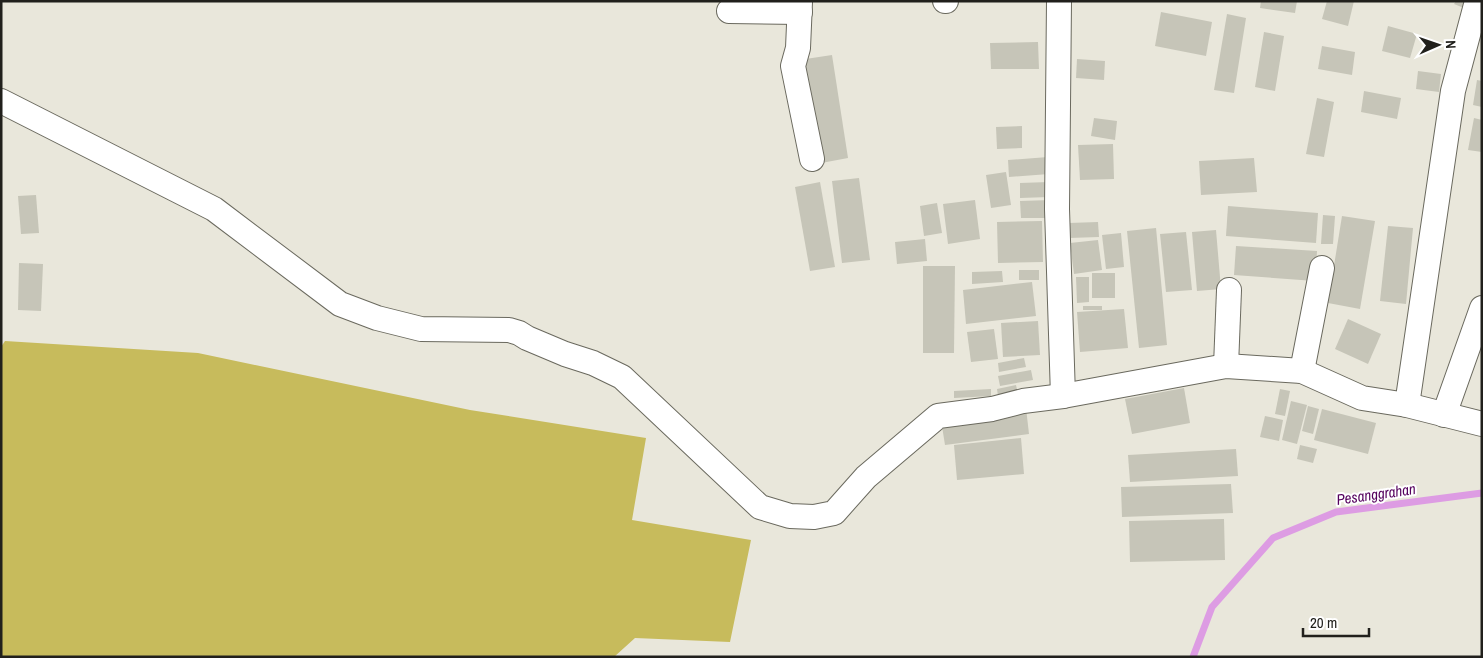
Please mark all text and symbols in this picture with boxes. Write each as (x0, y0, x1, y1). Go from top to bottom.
north arrow (1413, 20, 1463, 70)
text: N (1442, 40, 1460, 49)
water label: Pesanggrahan (1335, 478, 1417, 510)
scale bar (1303, 606, 1369, 638)
text: 20 m (1310, 612, 1337, 633)

